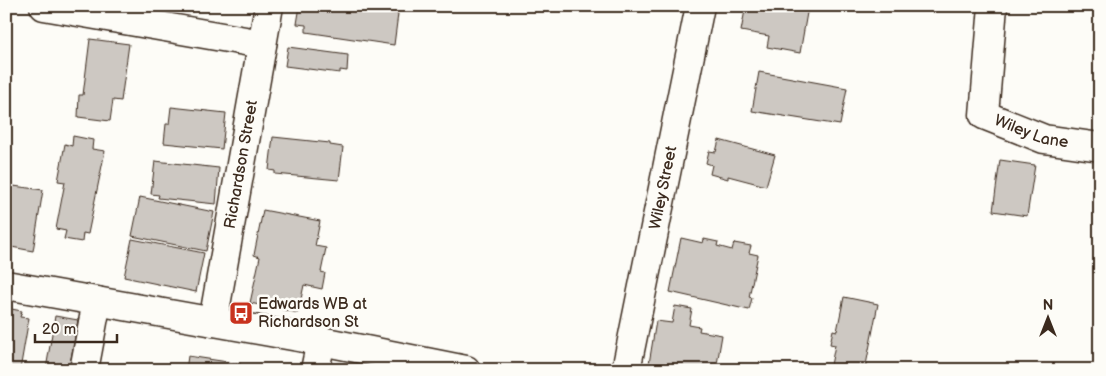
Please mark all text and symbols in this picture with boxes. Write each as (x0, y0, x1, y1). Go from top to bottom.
street label: Richardson Street (220, 99, 262, 230)
street label: Wiley Lane (992, 111, 1070, 152)
street label: Wiley Street (645, 144, 681, 231)
north arrow (1024, 294, 1074, 344)
place label: Edwards WB at Richardson St (258, 295, 367, 332)
text: N (1043, 297, 1053, 314)
bus stop icon: Edwards WB at Richardson St (228, 300, 254, 326)
scale bar (35, 311, 118, 343)
text: 20 m (42, 320, 76, 339)

